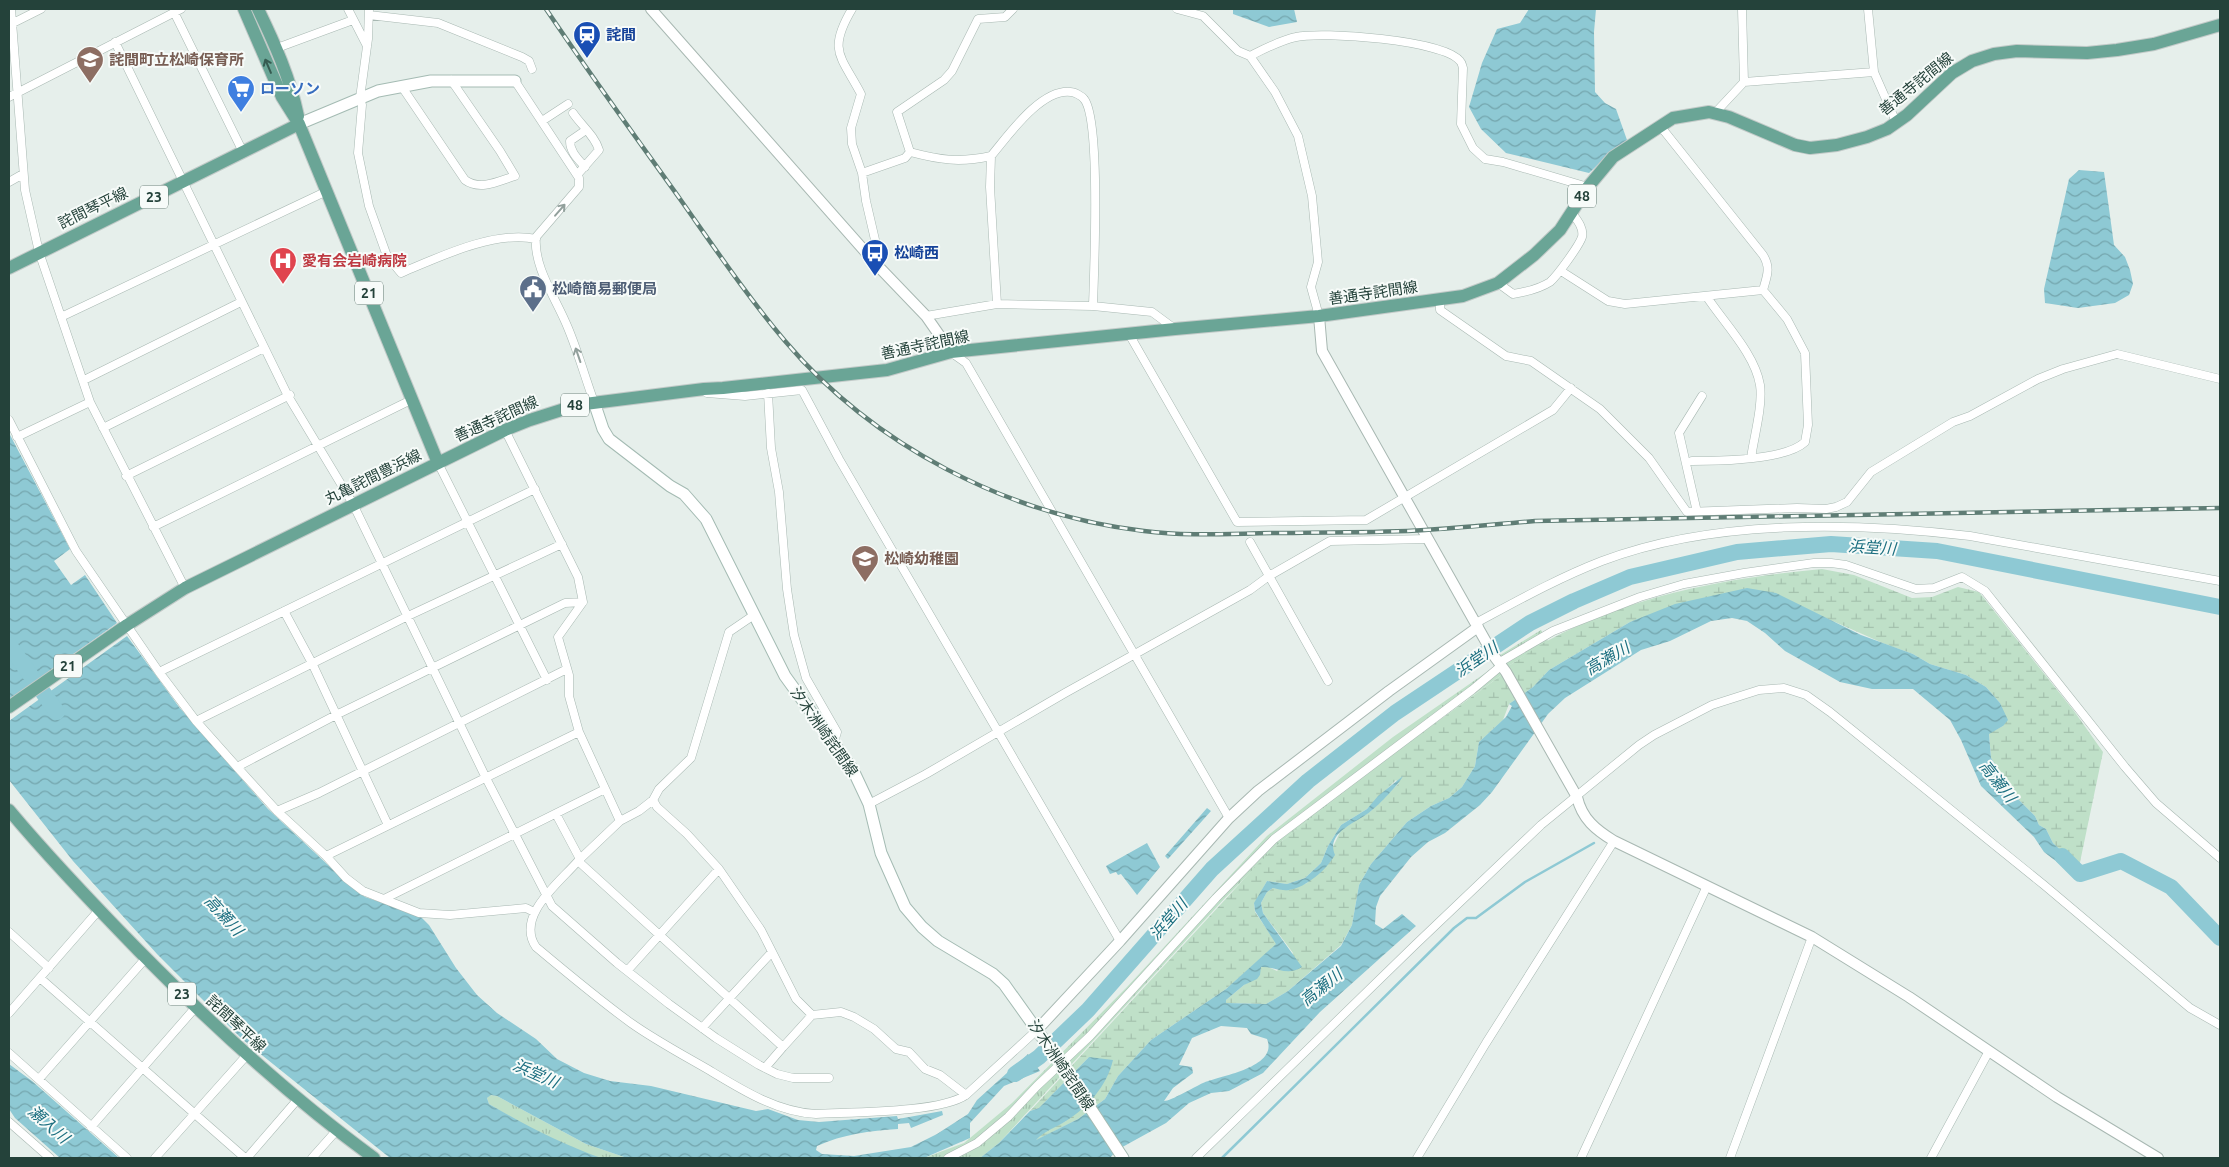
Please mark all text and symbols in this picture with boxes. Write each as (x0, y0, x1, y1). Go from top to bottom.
station icon: 詫間 (572, 20, 602, 59)
place label: 詫間 (606, 26, 636, 43)
school or university icon: 詫間町立松崎保育所 (75, 45, 105, 84)
street label: 善通寺詫間線 (1875, 49, 1956, 119)
place label: 詫間町立松崎保育所 (109, 51, 244, 68)
one-way arrow (263, 59, 273, 74)
supermarket icon: ローソン (226, 74, 256, 113)
place label: ローソン (260, 80, 320, 97)
street label: 詫間琴平線 (55, 183, 130, 232)
road number: 48 (1568, 185, 1596, 208)
road number: 23 (140, 186, 168, 208)
one-way arrow (554, 204, 566, 217)
bus stop icon: 松崎西 (860, 238, 890, 277)
place label: 松崎西 (894, 244, 939, 261)
hospital icon: 愛有会岩崎病院 (268, 246, 298, 285)
place label: 愛有会岩崎病院 (302, 252, 407, 269)
public building icon: 松崎簡易郵便局 (518, 274, 548, 313)
street label: 善通寺詫間線 (1327, 278, 1419, 307)
place label: 松崎簡易郵便局 (552, 280, 657, 297)
road number: 21 (355, 282, 383, 304)
street label: 善通寺詫間線 (879, 327, 971, 362)
one-way arrow (573, 348, 582, 364)
street label: 善通寺詫間線 (451, 392, 540, 445)
road number: 48 (561, 394, 589, 416)
street label: 丸亀詫間豊浜線 (322, 446, 424, 507)
water label: 浜堂川 (1847, 536, 1899, 558)
school or university icon: 松崎幼稚園 (850, 544, 880, 583)
place label: 松崎幼稚園 (884, 550, 959, 567)
water label: 浜堂川 (1451, 637, 1503, 680)
water label: 高瀬川 (1582, 637, 1634, 678)
road number: 21 (54, 654, 82, 678)
street label: 汐木洲崎詫間線 (787, 684, 861, 780)
water label: 高瀬川 (1976, 757, 2021, 807)
water label: 高瀬川 (201, 891, 248, 940)
water label: 浜堂川 (1145, 893, 1192, 943)
water label: 高瀬川 (1297, 964, 1347, 1009)
road number: 23 (168, 982, 196, 1006)
street label: 詫間琴平線 (203, 992, 270, 1055)
street label: 汐木洲崎詫間線 (1025, 1016, 1098, 1113)
water label: 浜堂川 (510, 1055, 563, 1092)
water label: 瀬入川 (25, 1101, 75, 1148)

